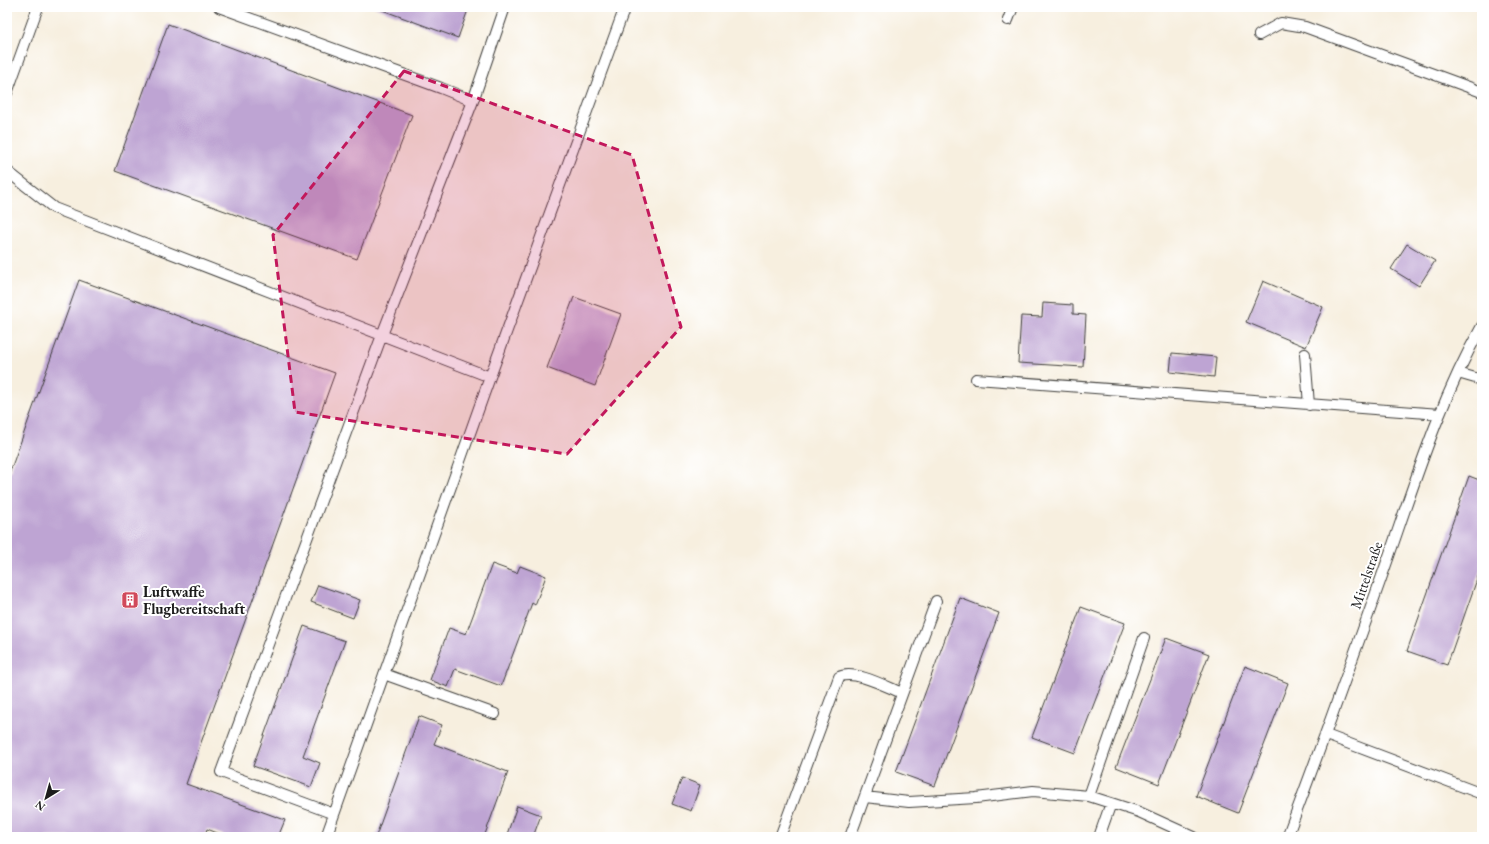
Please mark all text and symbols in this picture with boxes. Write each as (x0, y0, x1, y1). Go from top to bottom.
street label: Mittelstraße (1346, 539, 1386, 611)
place label: Luftwaffe Flugbereitschaft (143, 582, 246, 618)
building icon: Luftwaffe Flugbereitschaft (120, 590, 140, 610)
north arrow (26, 778, 66, 818)
text: N (32, 798, 48, 814)

